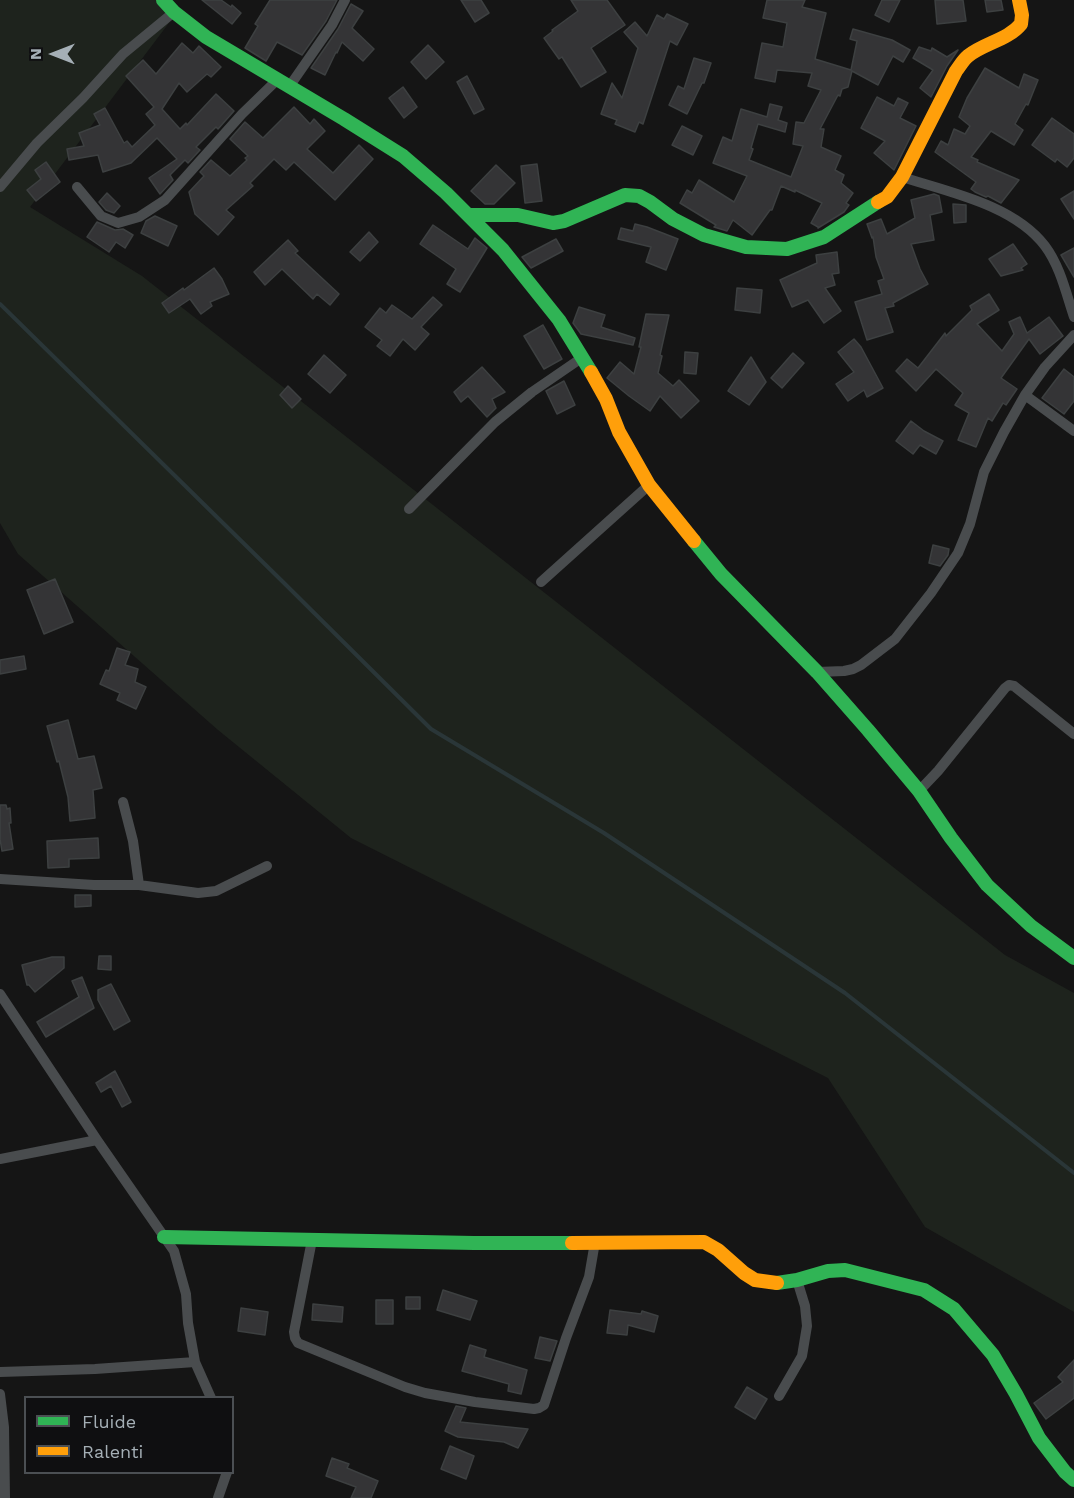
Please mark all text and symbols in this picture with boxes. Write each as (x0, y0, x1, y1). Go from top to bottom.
north arrow (24, 24, 84, 84)
text: N (26, 48, 45, 60)
legend (24, 1396, 234, 1474)
text: Fluide (82, 1411, 136, 1432)
text: Ralenti (82, 1441, 143, 1462)

